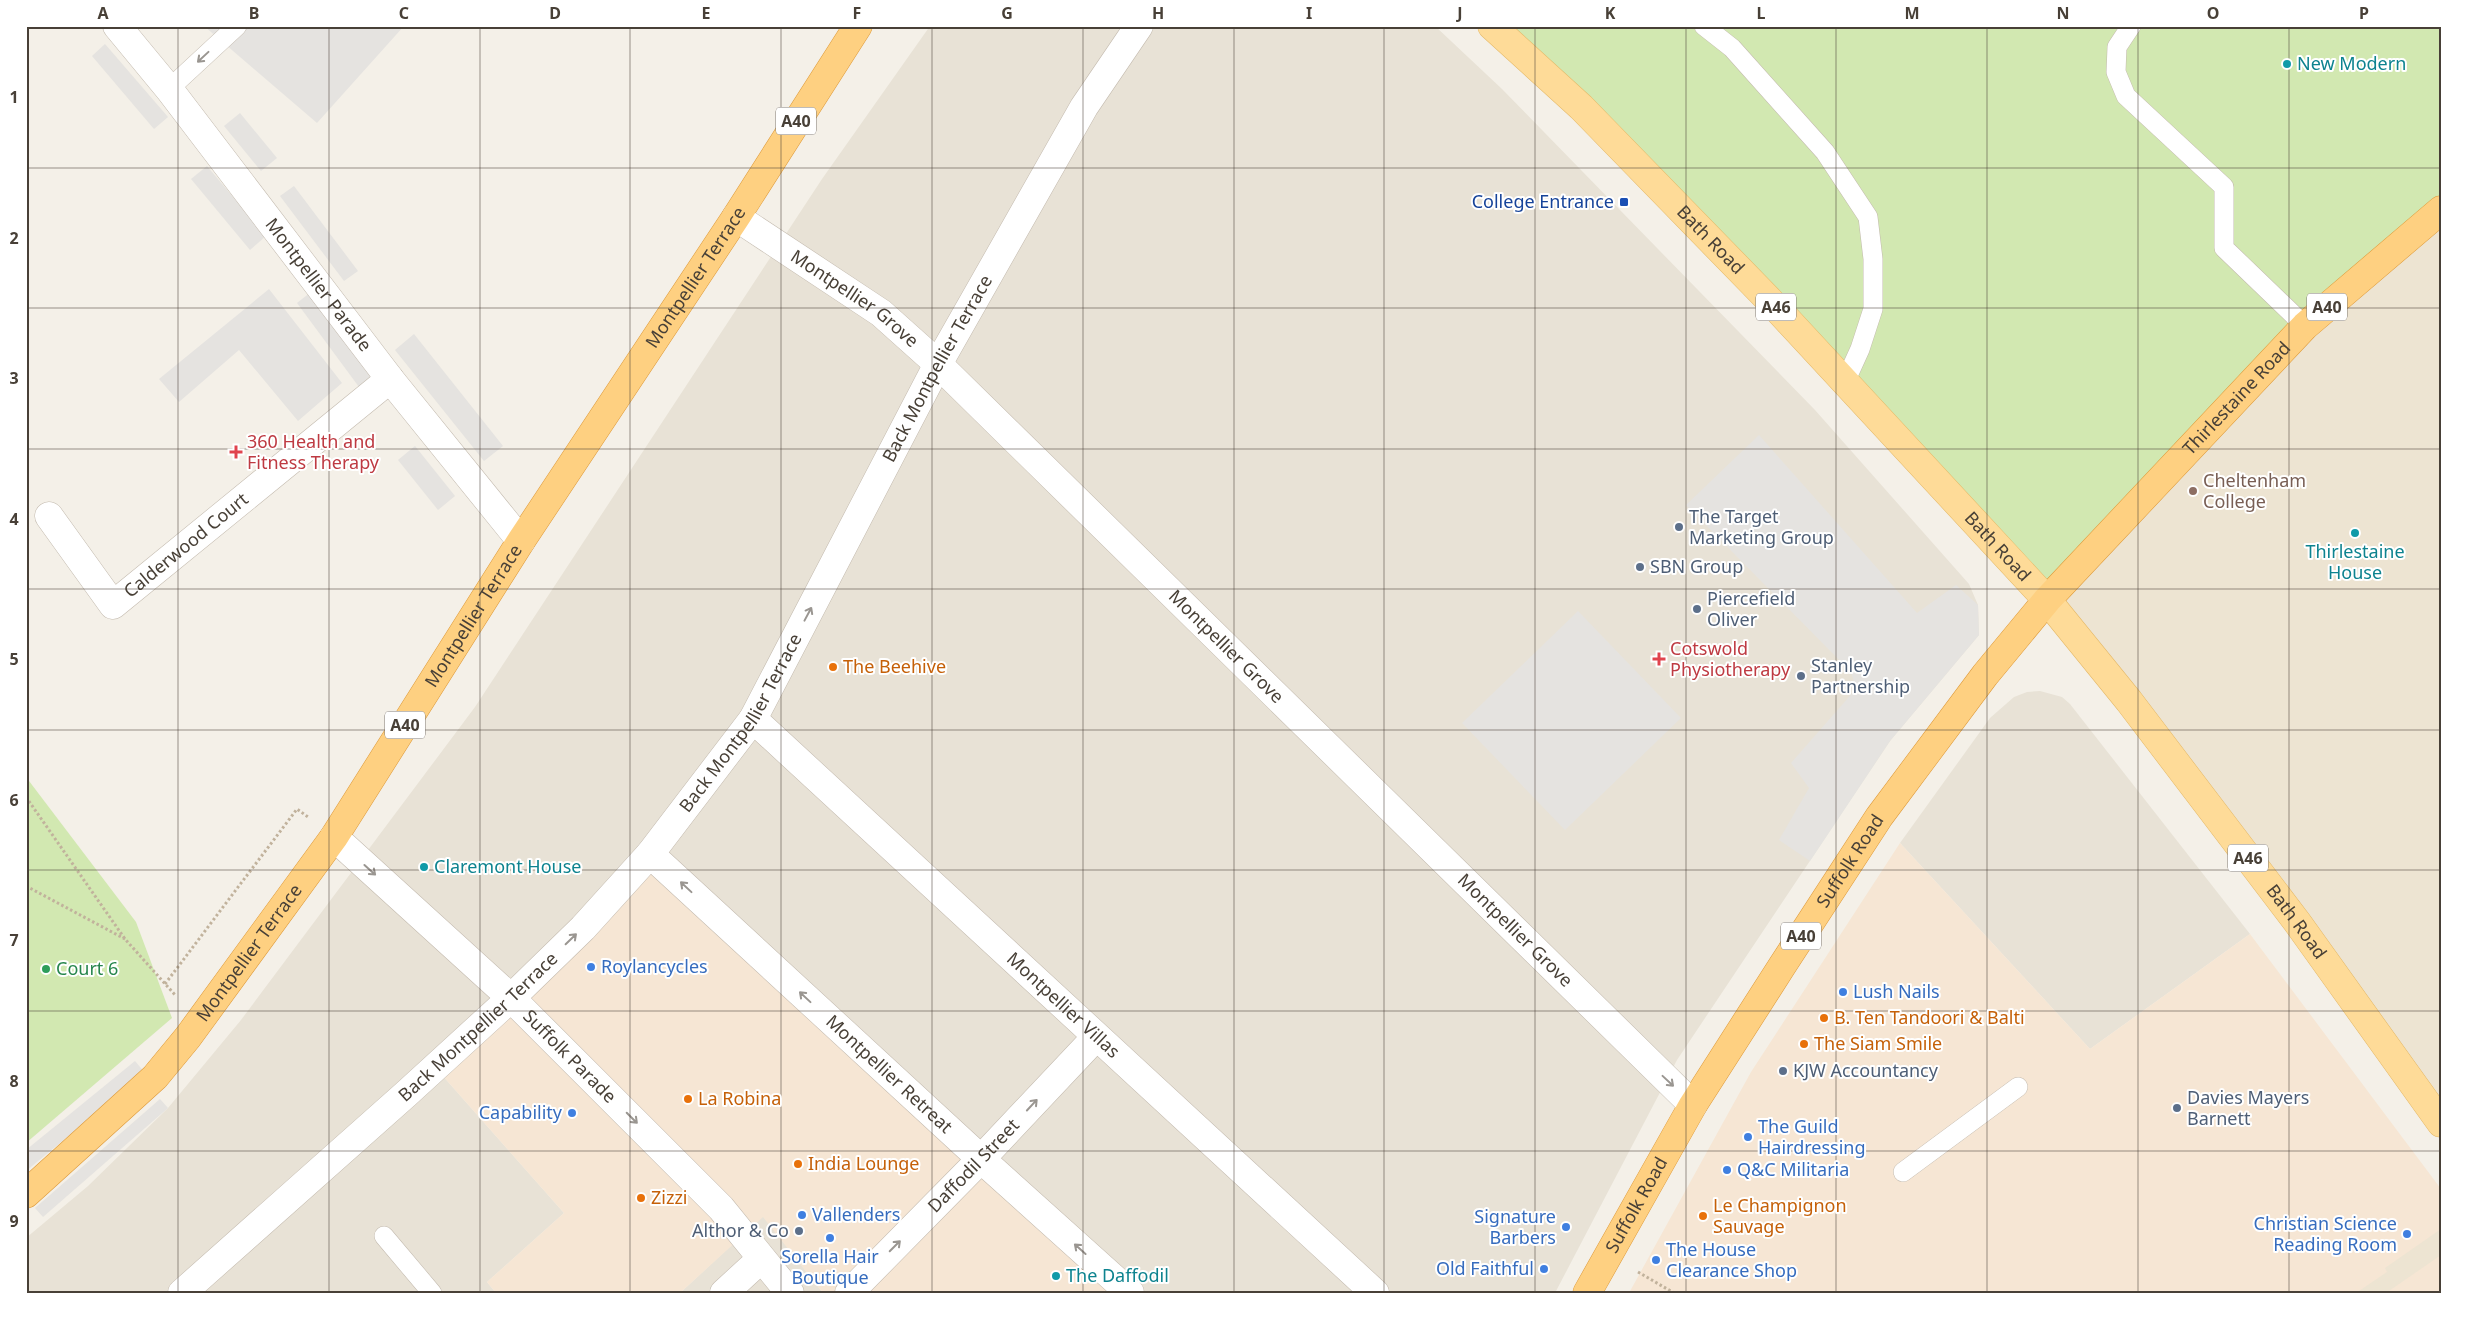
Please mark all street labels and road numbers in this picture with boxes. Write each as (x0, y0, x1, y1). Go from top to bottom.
road number: A40 (776, 108, 816, 134)
street label: Bath Road (1672, 200, 1750, 279)
street label: Montpellier Terrace (640, 202, 751, 352)
street label: Montpellier Parade (261, 213, 378, 356)
street label: Montpellier Grove (786, 244, 924, 352)
street label: Back Montpellier Terrace (876, 270, 997, 466)
road number: A46 (1756, 294, 1796, 320)
road number: A40 (2307, 294, 2347, 320)
street label: Thirlestaine Road (2177, 336, 2295, 460)
street label: Calderwood Court (118, 486, 253, 602)
street label: Bath Road (1960, 506, 2037, 586)
street label: Montpellier Terrace (419, 539, 527, 692)
street label: Montpellier Grove (1164, 584, 1290, 708)
street label: Back Montpellier Terrace (673, 629, 807, 817)
road number: A40 (385, 712, 425, 738)
street label: Suffolk Road (1810, 809, 1889, 912)
road number: A46 (2228, 844, 2268, 871)
street label: Montpellier Grove (1453, 868, 1579, 992)
street label: Montpellier Terrace (190, 879, 307, 1026)
street label: Bath Road (2262, 879, 2333, 964)
road number: A40 (1781, 922, 1821, 949)
street label: Back Montpellier Terrace (393, 946, 562, 1106)
street label: Montpellier Villas (1002, 946, 1126, 1063)
street label: Suffolk Parade (518, 1004, 622, 1108)
street label: Montpellier Retreat (821, 1009, 958, 1138)
street label: Daffodil Street (922, 1113, 1024, 1217)
street label: Suffolk Road (1599, 1152, 1672, 1257)

